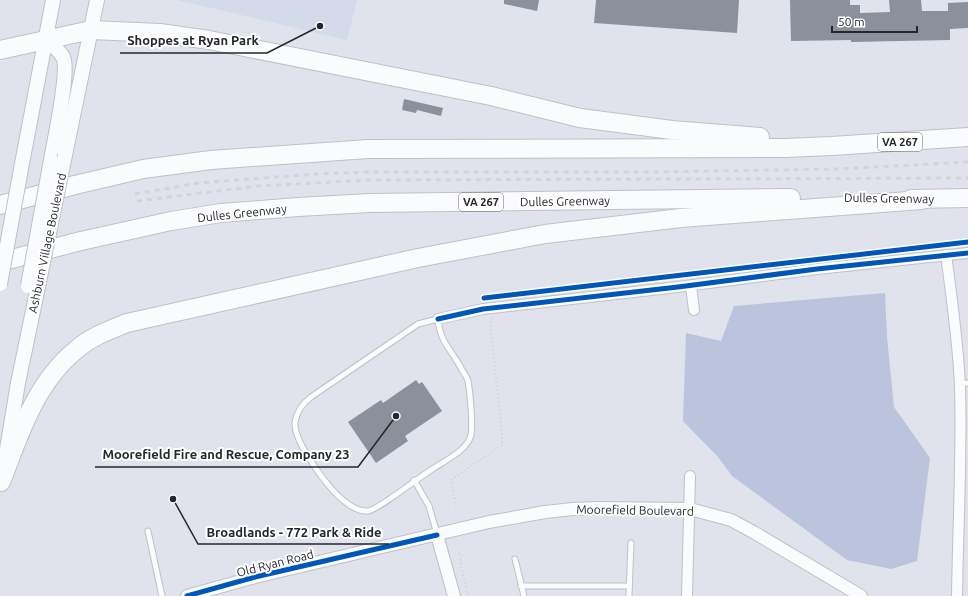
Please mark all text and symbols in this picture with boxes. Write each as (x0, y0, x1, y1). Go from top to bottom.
scale bar (832, 8, 917, 34)
text: 50 m (838, 15, 865, 28)
callout: Shoppes at Ryan Park (120, 28, 267, 53)
text: Shoppes at Ryan Park (127, 33, 260, 47)
road number: VA 267 (878, 133, 922, 151)
street label: Ashburn Village Boulevard (26, 172, 68, 314)
street label: Dulles Greenway (844, 191, 934, 205)
road number: VA 267 (459, 193, 503, 211)
street label: Dulles Greenway (520, 194, 610, 208)
street label: Dulles Greenway (197, 202, 288, 224)
callout: Moorefield Fire and Rescue, Company 23 (95, 442, 358, 467)
text: Moorefield Fire and Rescue, Company 23 (102, 447, 350, 461)
street label: Moorefield Boulevard (576, 502, 694, 518)
callout: Broadlands - 772 Park & Ride (198, 519, 389, 544)
text: Broadlands - 772 Park & Ride (207, 525, 381, 539)
street label: Old Ryan Road (235, 547, 315, 579)

